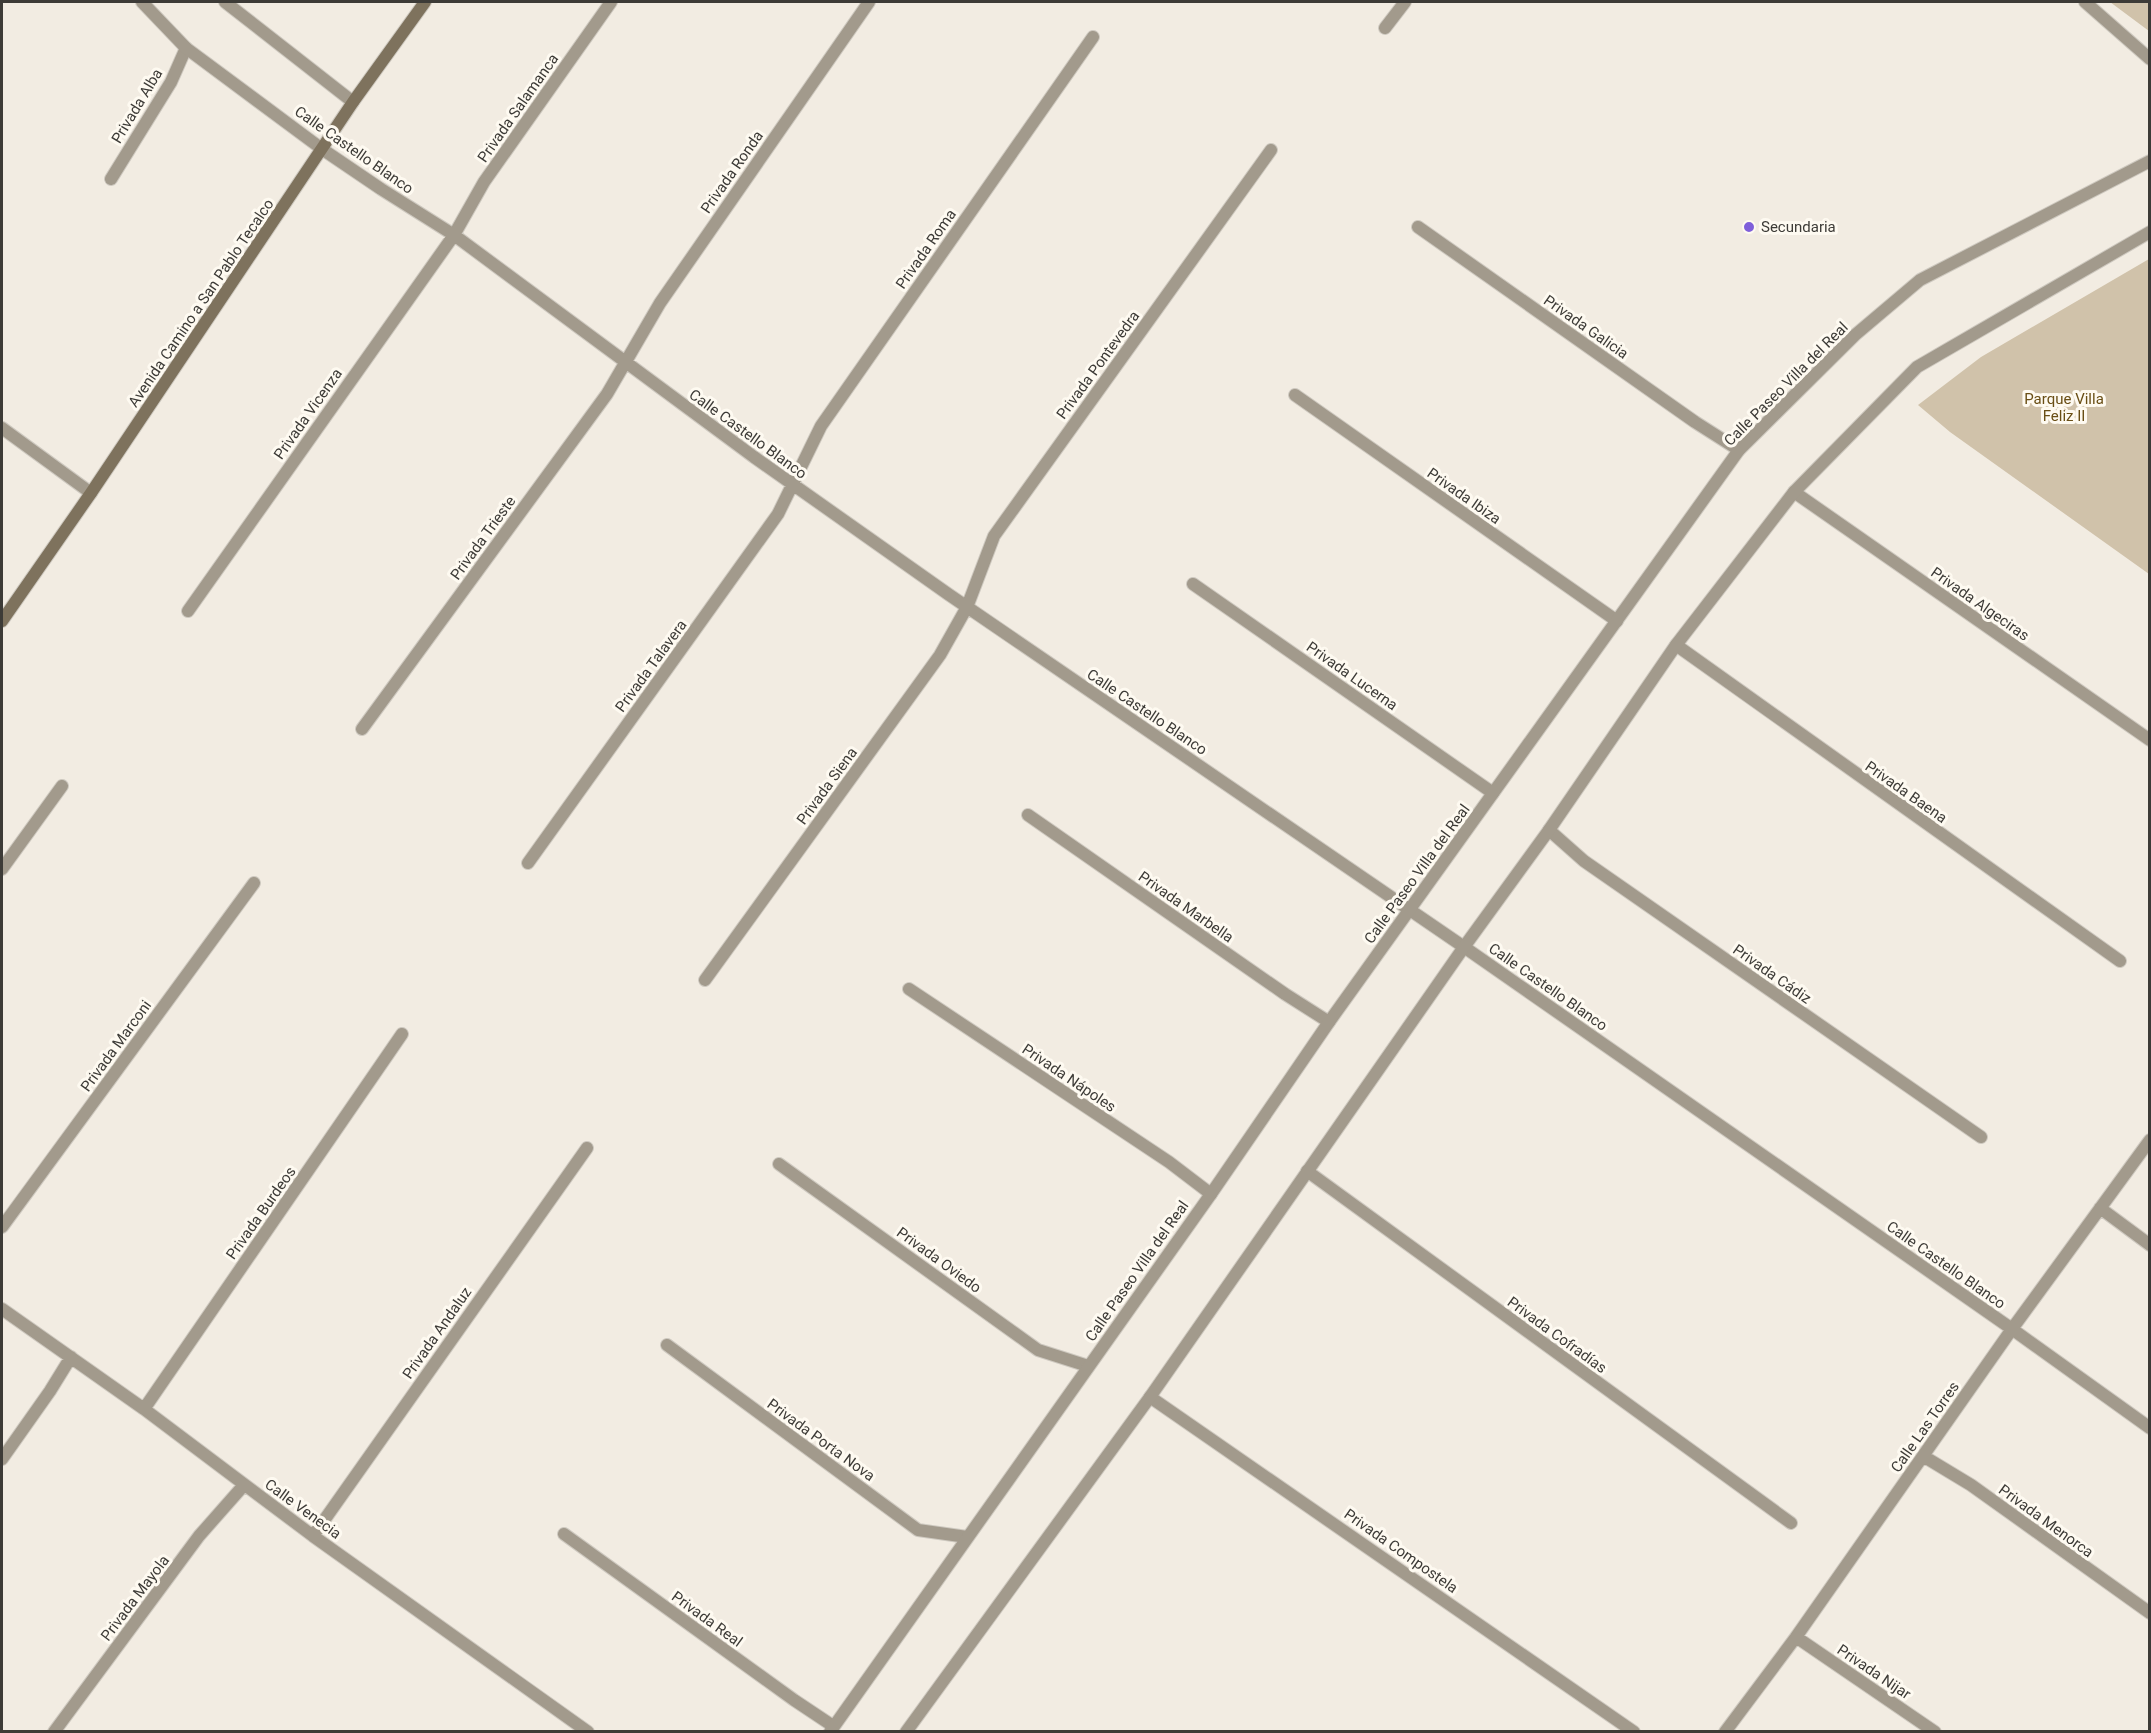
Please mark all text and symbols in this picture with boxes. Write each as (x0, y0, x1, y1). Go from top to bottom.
street label: Privada Salamanca (474, 50, 562, 166)
street label: Privada Alba (108, 65, 166, 147)
street label: Calle Castello Blanco (291, 102, 417, 198)
street label: Privada Ronda (697, 127, 767, 217)
street label: Avenida Camino a San Pablo Tecalco (125, 196, 277, 410)
street label: Privada Roma (892, 206, 960, 292)
place label: Secundaria (1761, 218, 1836, 236)
marker: Secundaria (1742, 220, 1756, 234)
street label: Privada Galicia (1540, 291, 1632, 363)
street label: Privada Pontevedra (1053, 307, 1143, 423)
street label: Calle Paseo Villa del Real (1720, 318, 1852, 450)
street label: Privada Vicenza (270, 365, 346, 463)
street label: Calle Castello Blanco (686, 385, 810, 483)
park label: Parque Villa Feliz II (2024, 390, 2104, 425)
street label: Privada Ibiza (1424, 464, 1504, 528)
street label: Privada Trieste (447, 493, 519, 583)
street label: Privada Algeciras (1927, 563, 2033, 645)
street label: Privada Talavera (612, 616, 690, 716)
street label: Privada Lucerna (1303, 638, 1401, 714)
street label: Calle Castello Blanco (1084, 665, 1210, 759)
street label: Privada Siena (793, 744, 861, 828)
street label: Privada Baena (1862, 757, 1950, 827)
street label: Calle Paseo Villa del Real (1360, 801, 1474, 947)
street label: Privada Marbella (1135, 867, 1237, 947)
street label: Calle Castello Blanco (1485, 939, 1611, 1035)
street label: Privada Cádiz (1729, 940, 1815, 1008)
street label: Privada Marconi (77, 997, 155, 1095)
street label: Privada Nápoles (1019, 1040, 1119, 1116)
street label: Privada Burdeos (222, 1163, 300, 1263)
street label: Calle Paseo Villa del Real (1082, 1197, 1192, 1345)
street label: Calle Castello Blanco (1883, 1217, 2009, 1313)
street label: Privada Oviedo (893, 1223, 985, 1297)
street label: Privada Andaluz (399, 1284, 475, 1382)
street label: Privada Cofradías (1504, 1293, 1610, 1377)
street label: Calle Las Torres (1887, 1378, 1963, 1476)
street label: Privada Porta Nova (764, 1395, 878, 1485)
street label: Calle Venecia (261, 1475, 345, 1543)
street label: Privada Menorca (1995, 1481, 2097, 1561)
street label: Privada Compostela (1341, 1505, 1461, 1597)
street label: Privada Mayola (97, 1552, 173, 1644)
street label: Privada Real (668, 1587, 746, 1651)
street label: Privada Nijar (1834, 1641, 1914, 1703)

